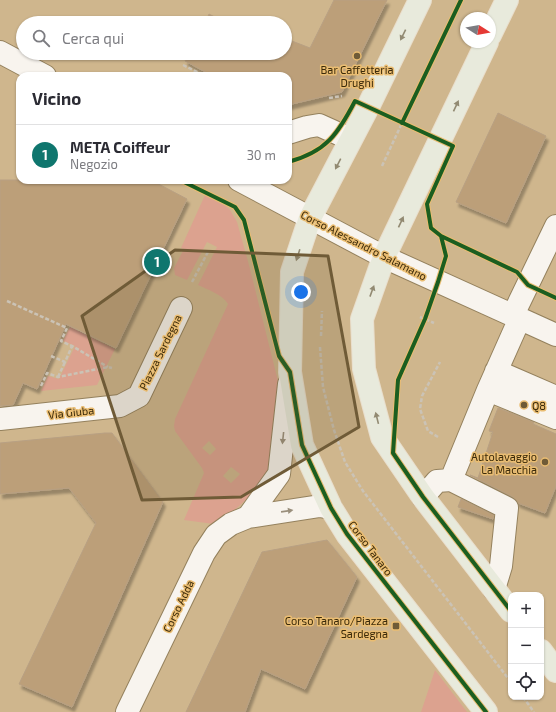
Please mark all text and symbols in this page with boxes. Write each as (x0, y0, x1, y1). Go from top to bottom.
north arrow (460, 12, 496, 48)
search box (16, 16, 292, 60)
icon: search (30, 27, 52, 49)
text: Cerca qui (62, 29, 124, 47)
one-way arrow (400, 29, 406, 41)
marker: Bar Caffetteria Drughi (352, 51, 362, 61)
place label: Bar Caffetteria Drughi (321, 63, 393, 89)
text: Vicino (32, 88, 81, 108)
one-way arrow (453, 100, 459, 111)
text: META Coiffeur (70, 138, 170, 156)
text: 1 (42, 147, 48, 163)
text: 30 m (247, 147, 276, 163)
text: Negozio (70, 156, 118, 172)
one-way arrow (335, 158, 341, 169)
street label: Corso Alessandro Salamano (299, 208, 429, 282)
one-way arrow (398, 216, 404, 228)
pin: 1 (144, 247, 170, 277)
one-way arrow (294, 250, 300, 262)
your location (291, 282, 311, 302)
one-way arrow (369, 285, 375, 297)
street label: Piazza Sardegna (136, 312, 184, 392)
place label: Q8 (532, 399, 546, 413)
marker: Q8 (519, 400, 529, 410)
street label: Via Giuba (47, 403, 95, 421)
one-way arrow (374, 411, 380, 423)
one-way arrow (280, 432, 286, 444)
place label: Autolavaggio La Macchia (471, 450, 537, 476)
marker: Autolavaggio La Macchia (540, 457, 550, 467)
one-way arrow (281, 508, 293, 514)
street label: Corso Tanaro (346, 518, 396, 578)
street label: Corso Adda (160, 578, 196, 634)
map controls (508, 592, 544, 700)
button: + (508, 592, 544, 628)
place label: Corso Tanaro/Piazza Sardegna (285, 614, 388, 640)
marker: Corso Tanaro/Piazza Sardegna (391, 621, 401, 631)
button: − (508, 628, 544, 664)
button: locate (508, 664, 544, 700)

